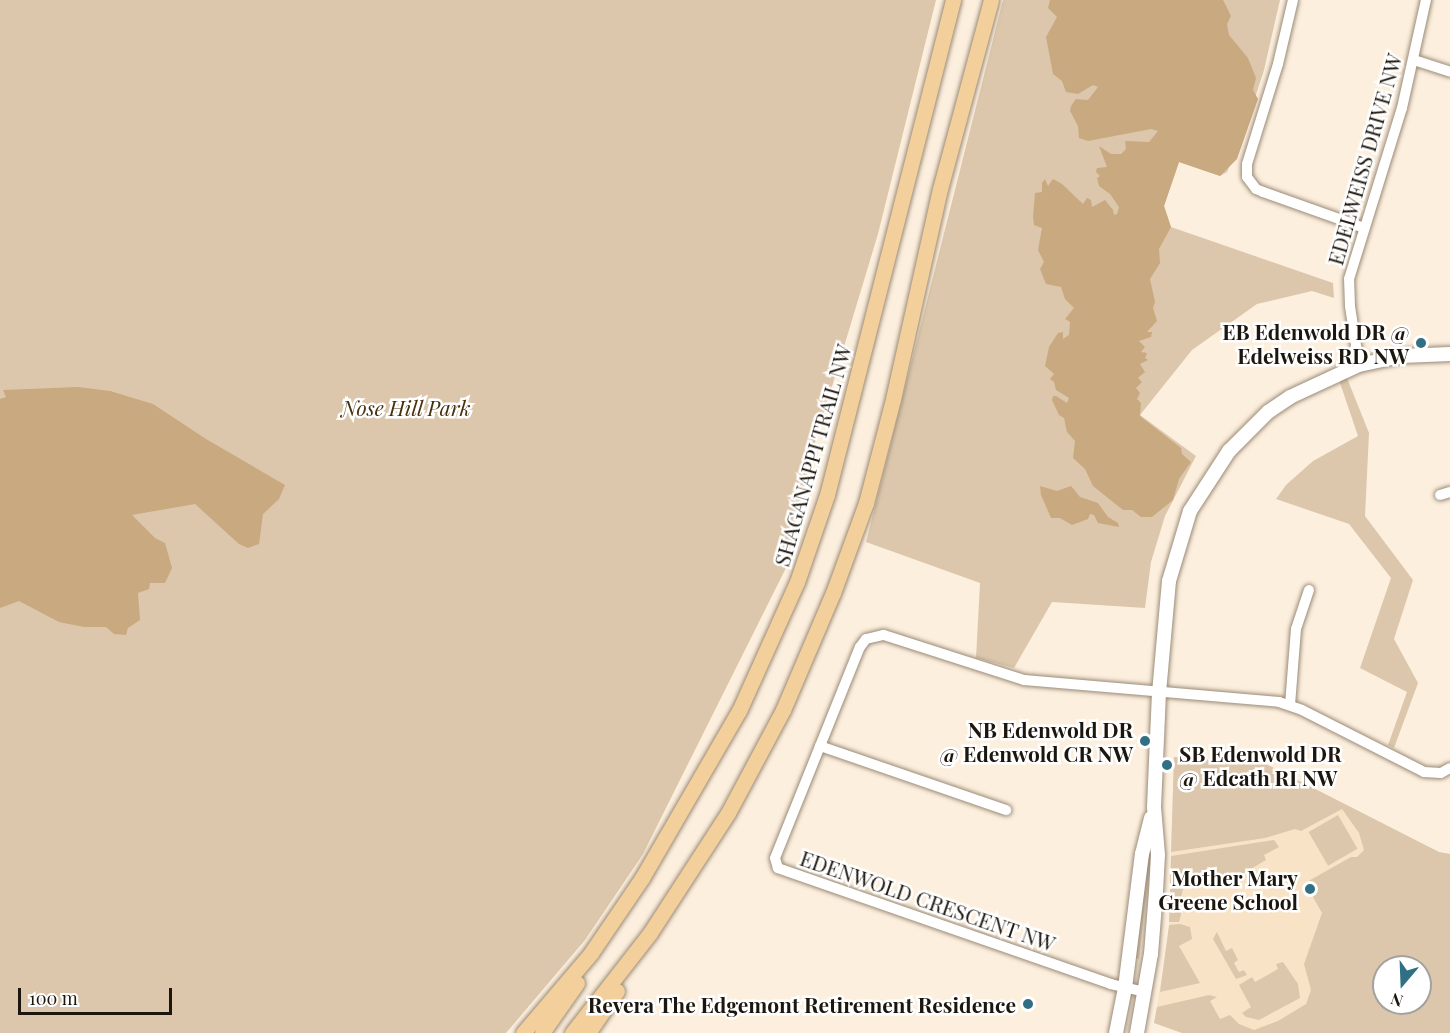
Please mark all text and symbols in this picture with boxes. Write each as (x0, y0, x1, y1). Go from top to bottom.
street label: EDELWEISS DRIVE NW (1322, 50, 1406, 268)
place label: EB Edenwold DR @ Edelweiss RD NW (1222, 318, 1409, 368)
marker: EB Edenwold DR @ Edelweiss RD NW (1414, 336, 1428, 350)
street label: SHAGANAPPI TRAIL NW (768, 341, 856, 569)
park label: Nose Hill Park (341, 394, 471, 420)
place label: NB Edenwold DR @ Edenwold CR NW (939, 716, 1133, 766)
marker: NB Edenwold DR @ Edenwold CR NW (1138, 734, 1152, 748)
place label: SB Edenwold DR @ Edcath RI NW (1179, 740, 1341, 790)
marker: SB Edenwold DR @ Edcath RI NW (1160, 758, 1174, 772)
street label: EDENWOLD CRESCENT NW (797, 844, 1059, 956)
place label: Mother Mary Greene School (1158, 864, 1298, 914)
marker: Mother Mary Greene School (1303, 882, 1317, 896)
north arrow (1372, 955, 1432, 1015)
scale bar (21, 976, 176, 1014)
text: 100 m (29, 986, 78, 1010)
text: N (1388, 989, 1406, 1012)
place label: Revera The Edgemont Retirement Residence (587, 991, 1016, 1017)
marker: Revera The Edgemont Retirement Residence (1021, 997, 1035, 1011)

